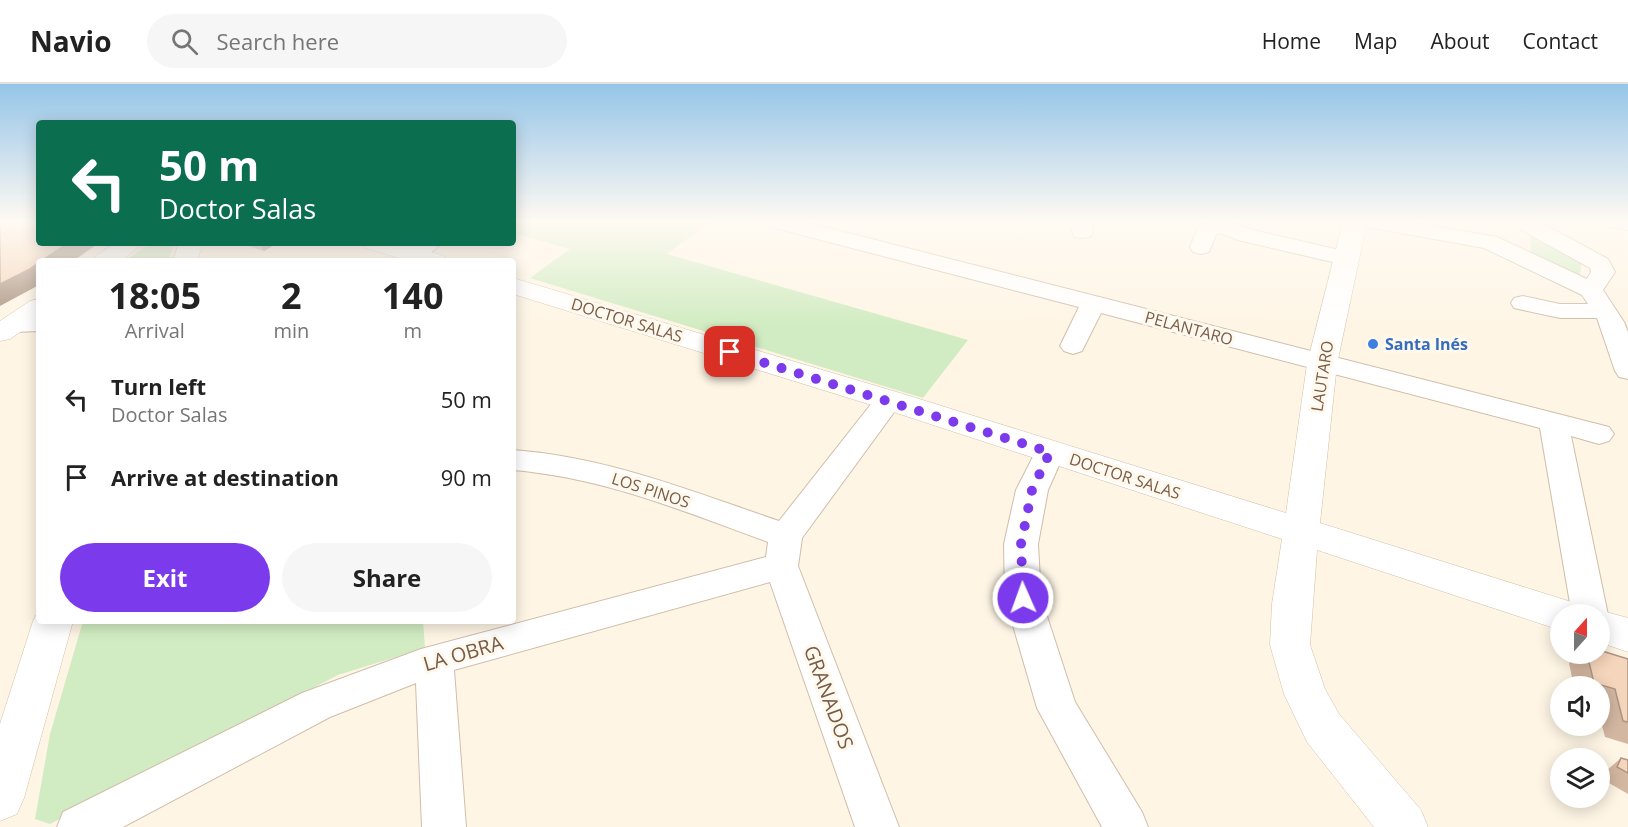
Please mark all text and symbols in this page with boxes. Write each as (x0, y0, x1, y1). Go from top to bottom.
search box (147, 14, 567, 68)
text: Navio (30, 22, 111, 60)
icon: search (168, 25, 201, 58)
text: Search here (216, 26, 339, 56)
text: Home (1262, 27, 1321, 55)
text: Map (1354, 27, 1397, 55)
text: About (1430, 27, 1490, 55)
text: Contact (1523, 27, 1598, 55)
text: 50 m (159, 136, 259, 193)
icon: left (60, 144, 138, 222)
text: Doctor Salas (159, 190, 316, 227)
text: 18:05 (108, 271, 201, 320)
text: 2 (281, 271, 302, 320)
text: 140 (382, 271, 444, 320)
street label: DOCTOR SALAS (569, 293, 686, 347)
street label: PELANTARO (1143, 306, 1235, 350)
text: Arrival (125, 317, 185, 344)
text: min (273, 317, 309, 344)
text: m (403, 317, 422, 344)
pin (704, 326, 755, 377)
place label: Santa Inés (1385, 333, 1468, 355)
icon: arrive (713, 335, 746, 368)
marker: Santa Inés (1366, 337, 1380, 351)
street label: LAUTARO (1306, 339, 1338, 413)
text: Turn left (111, 371, 206, 401)
icon: left (60, 383, 93, 416)
text: 50 m (441, 384, 492, 414)
text: Doctor Salas (111, 401, 227, 428)
street label: DOCTOR SALAS (1067, 448, 1184, 504)
icon: arrive (60, 461, 93, 494)
text: Arrive at destination (111, 462, 339, 492)
text: 90 m (441, 462, 492, 492)
street label: LOS PINOS (609, 467, 693, 513)
button: Exit (60, 543, 270, 612)
button: Share (282, 543, 492, 612)
position arrow (991, 566, 1055, 630)
north arrow (1550, 604, 1610, 664)
map controls (1550, 604, 1610, 808)
street label: LA OBRA (420, 629, 506, 677)
street label: GRANADOS (798, 642, 860, 753)
button: sound (1550, 676, 1610, 736)
button: layers (1550, 748, 1610, 808)

